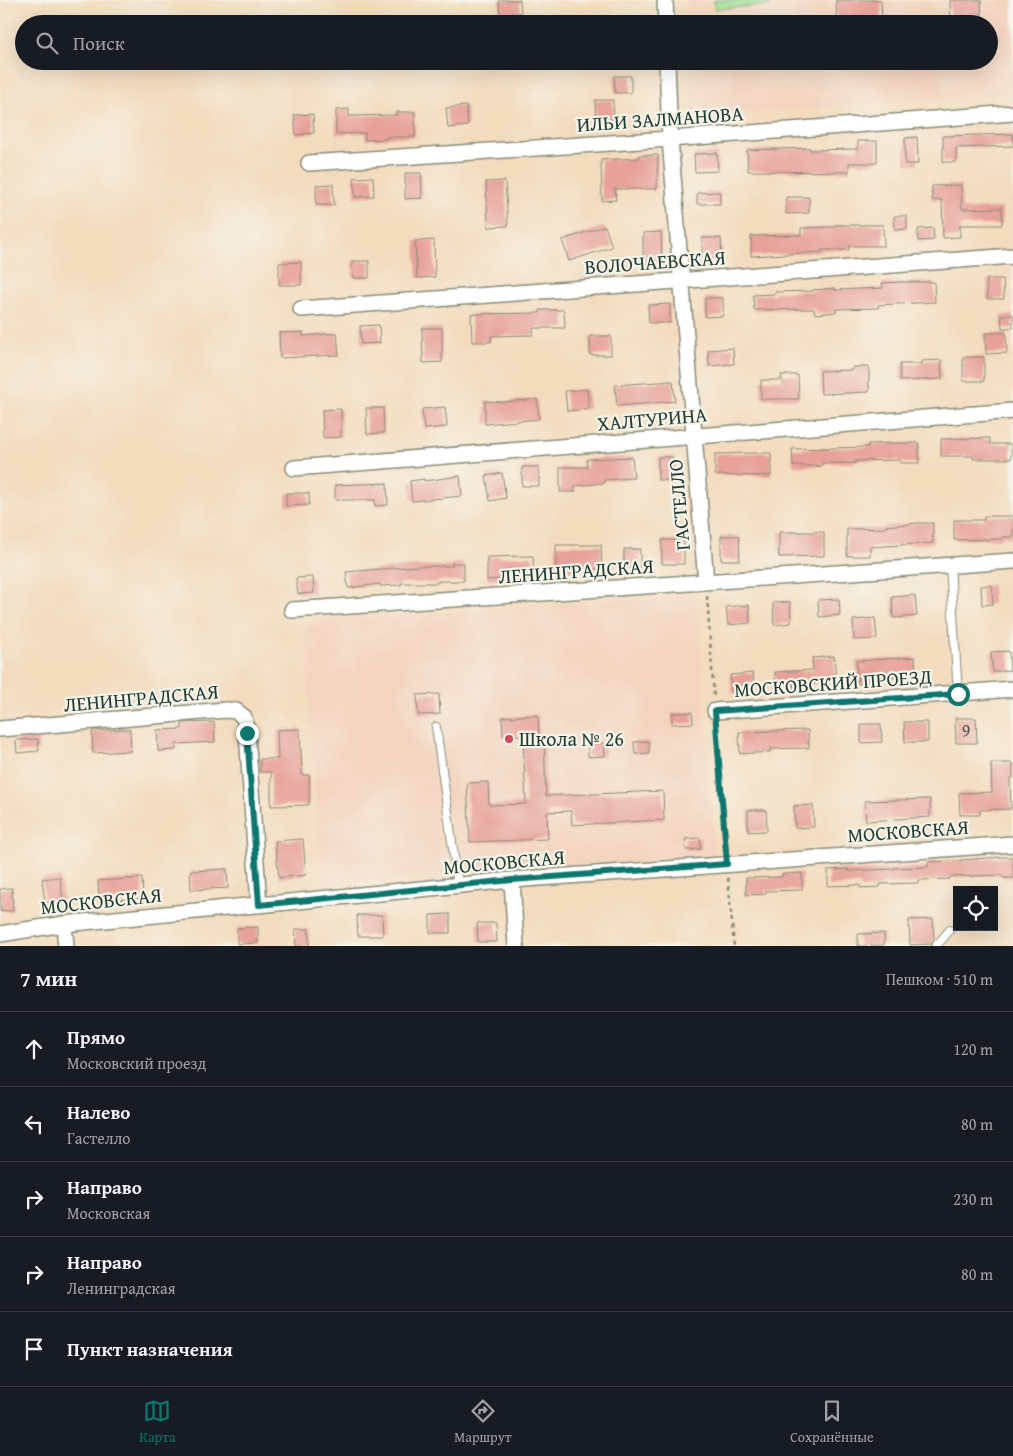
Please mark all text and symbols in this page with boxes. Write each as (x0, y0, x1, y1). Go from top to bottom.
search box (15, 15, 998, 70)
icon: search (33, 29, 61, 57)
text: Поиск (73, 29, 125, 57)
street label: ИЛЬИ ЗАЛМАНОВА (576, 98, 744, 139)
street label: ВОЛОЧАЕВСКАЯ (584, 242, 727, 281)
street label: ХАЛТУРИНА (596, 399, 708, 438)
street label: ГАСТЕЛЛО (660, 458, 697, 552)
street label: ЛЕНИНГРАДСКАЯ (498, 551, 655, 590)
street label: МОСКОВСКИЙ ПРОЕЗД (733, 661, 933, 704)
street label: ЛЕНИНГРАДСКАЯ (62, 676, 220, 719)
route start (947, 683, 970, 706)
house number: 9 (962, 717, 970, 744)
route end (236, 722, 259, 745)
place label: Школа № 26 (519, 724, 624, 753)
marker: Школа № 26 (503, 733, 515, 745)
street label: МОСКОВСКАЯ (846, 812, 970, 849)
street label: МОСКОВСКАЯ (442, 842, 566, 881)
street label: МОСКОВСКАЯ (39, 880, 163, 921)
map controls (953, 886, 998, 931)
button: locate (953, 886, 998, 931)
text: 7 мин (20, 963, 77, 994)
text: Пешком · 510 m (886, 967, 993, 991)
text: Прямо (67, 1023, 125, 1051)
icon: ahead (20, 1035, 48, 1063)
text: 120 m (953, 1037, 993, 1061)
text: Московский проезд (67, 1051, 206, 1075)
text: Налево (67, 1098, 130, 1126)
icon: left (20, 1110, 48, 1138)
text: 80 m (961, 1112, 993, 1136)
text: Гастелло (67, 1126, 130, 1150)
text: Направо (67, 1173, 142, 1201)
icon: right (20, 1185, 48, 1213)
text: 230 m (953, 1187, 993, 1211)
text: Московская (67, 1201, 150, 1225)
text: Направо (67, 1248, 142, 1276)
icon: right (20, 1260, 48, 1288)
text: 80 m (961, 1262, 993, 1286)
text: Ленинградская (67, 1276, 176, 1300)
icon: arrive (20, 1335, 48, 1363)
text: Пункт назначения (67, 1335, 233, 1363)
tab: Карта (139, 1397, 176, 1447)
tab: Маршрут (454, 1397, 512, 1447)
tab: Сохранённые (790, 1397, 874, 1447)

